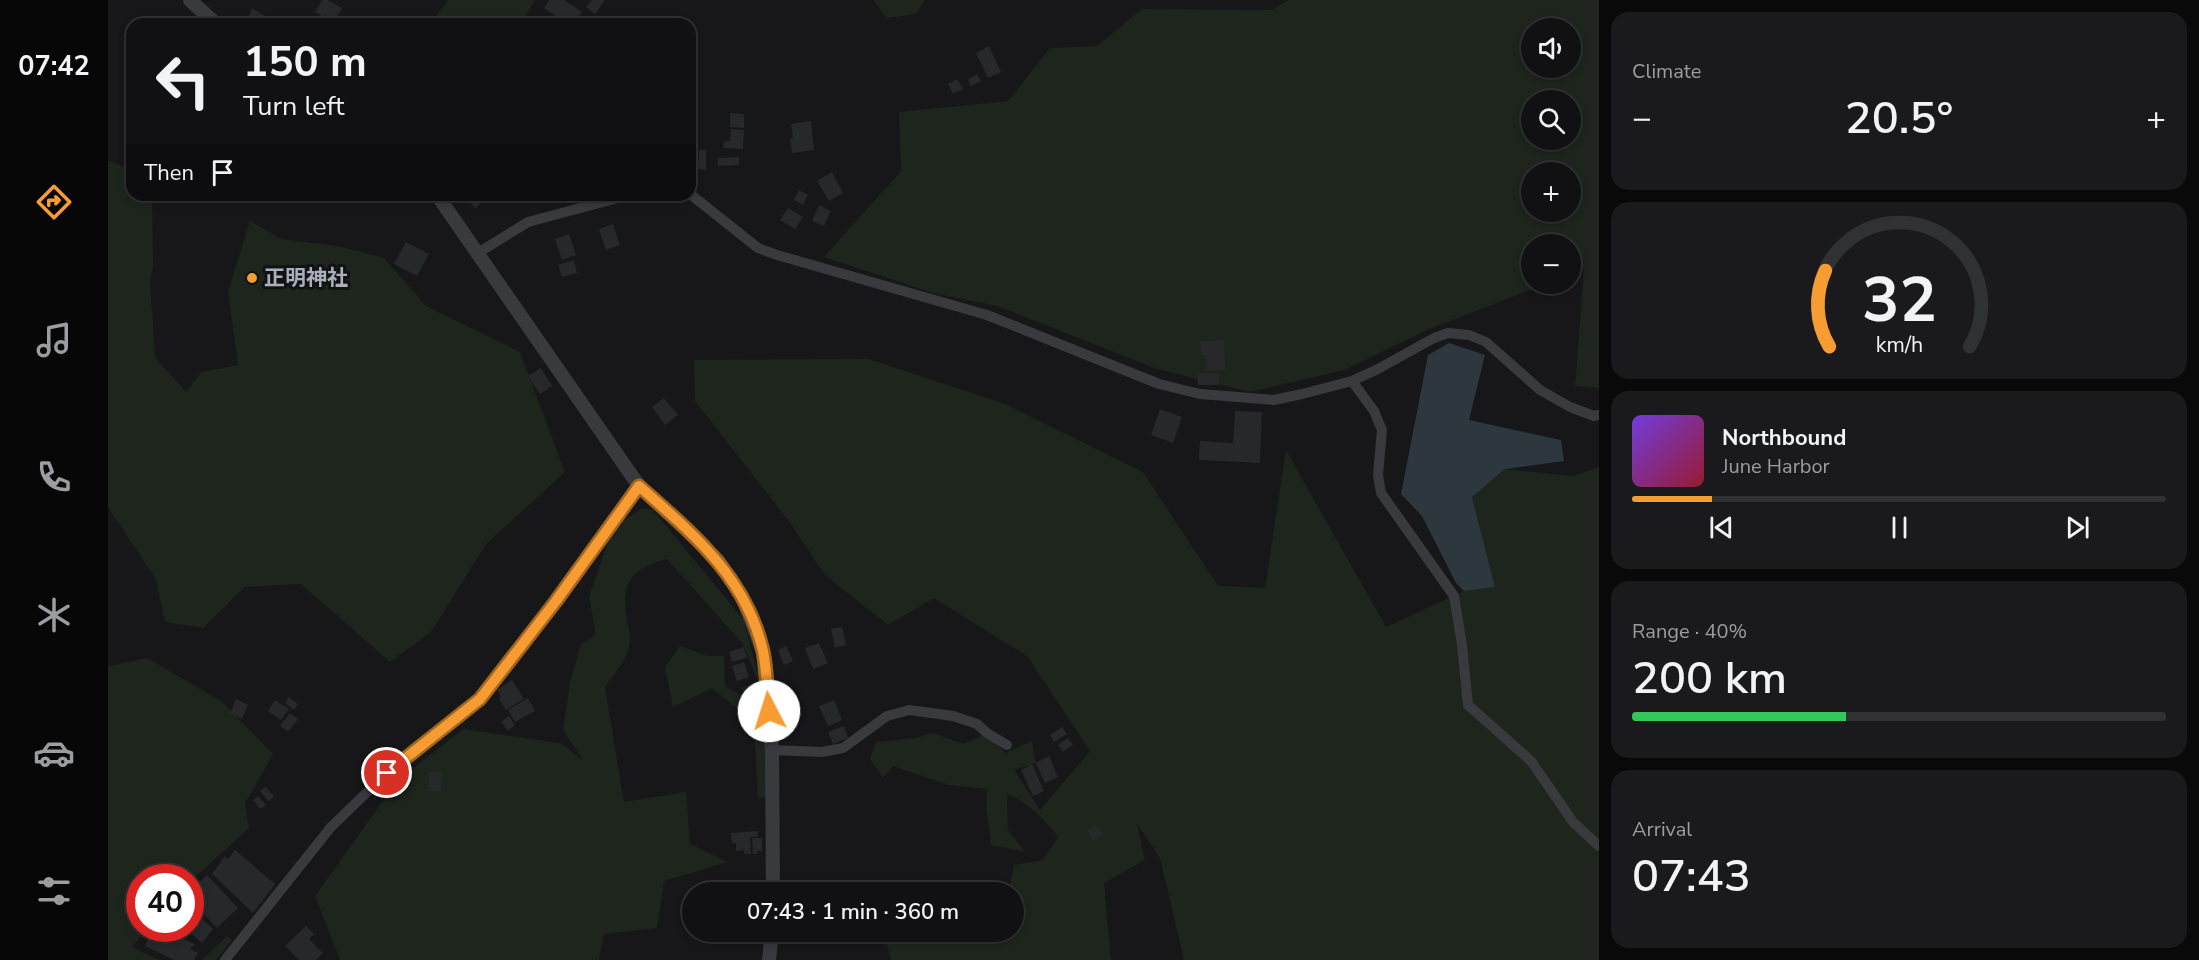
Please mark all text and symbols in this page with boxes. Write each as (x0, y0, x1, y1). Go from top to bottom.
map controls (1521, 18, 1581, 294)
button: sound (1521, 18, 1581, 78)
text: 150 m (243, 34, 367, 91)
icon: left (144, 42, 222, 120)
text: 07:42 (18, 48, 90, 85)
text: Climate (1632, 58, 1701, 85)
text: Turn left (243, 88, 344, 125)
text: 20.5° (1845, 88, 1953, 149)
button: search (1521, 90, 1581, 150)
text: − (1632, 96, 1652, 141)
text: + (2146, 96, 2166, 141)
icon: arrive (206, 156, 239, 189)
text: Then (144, 158, 194, 188)
button: + (1521, 162, 1581, 222)
icon: directions (33, 181, 75, 223)
button: − (1521, 234, 1581, 294)
text: 32 (1862, 259, 1936, 344)
place label: 正明神社 (264, 264, 348, 292)
marker: 正明神社 (245, 271, 259, 285)
icon: music (33, 319, 75, 361)
text: km/h (1875, 331, 1923, 361)
text: Northbound (1722, 423, 1846, 453)
text: June Harbor (1722, 453, 1830, 480)
icon: phone (33, 456, 75, 498)
icon: previous (1705, 511, 1738, 544)
icon: pause (1883, 511, 1916, 544)
icon: next (2061, 511, 2094, 544)
icon: climate (33, 594, 75, 636)
text: Range · 40% (1632, 618, 1747, 645)
text: 200 km (1632, 648, 1787, 709)
position arrow (737, 679, 801, 743)
icon: car (33, 732, 75, 774)
pin (361, 747, 412, 798)
icon: arrive (370, 756, 403, 789)
text: Arrival (1632, 816, 1692, 843)
text: 07:43 (1632, 846, 1751, 907)
speed limit sign: 40 (126, 864, 204, 942)
icon: filters (33, 870, 75, 912)
text: 07:43 · 1 min · 360 m (747, 897, 959, 927)

